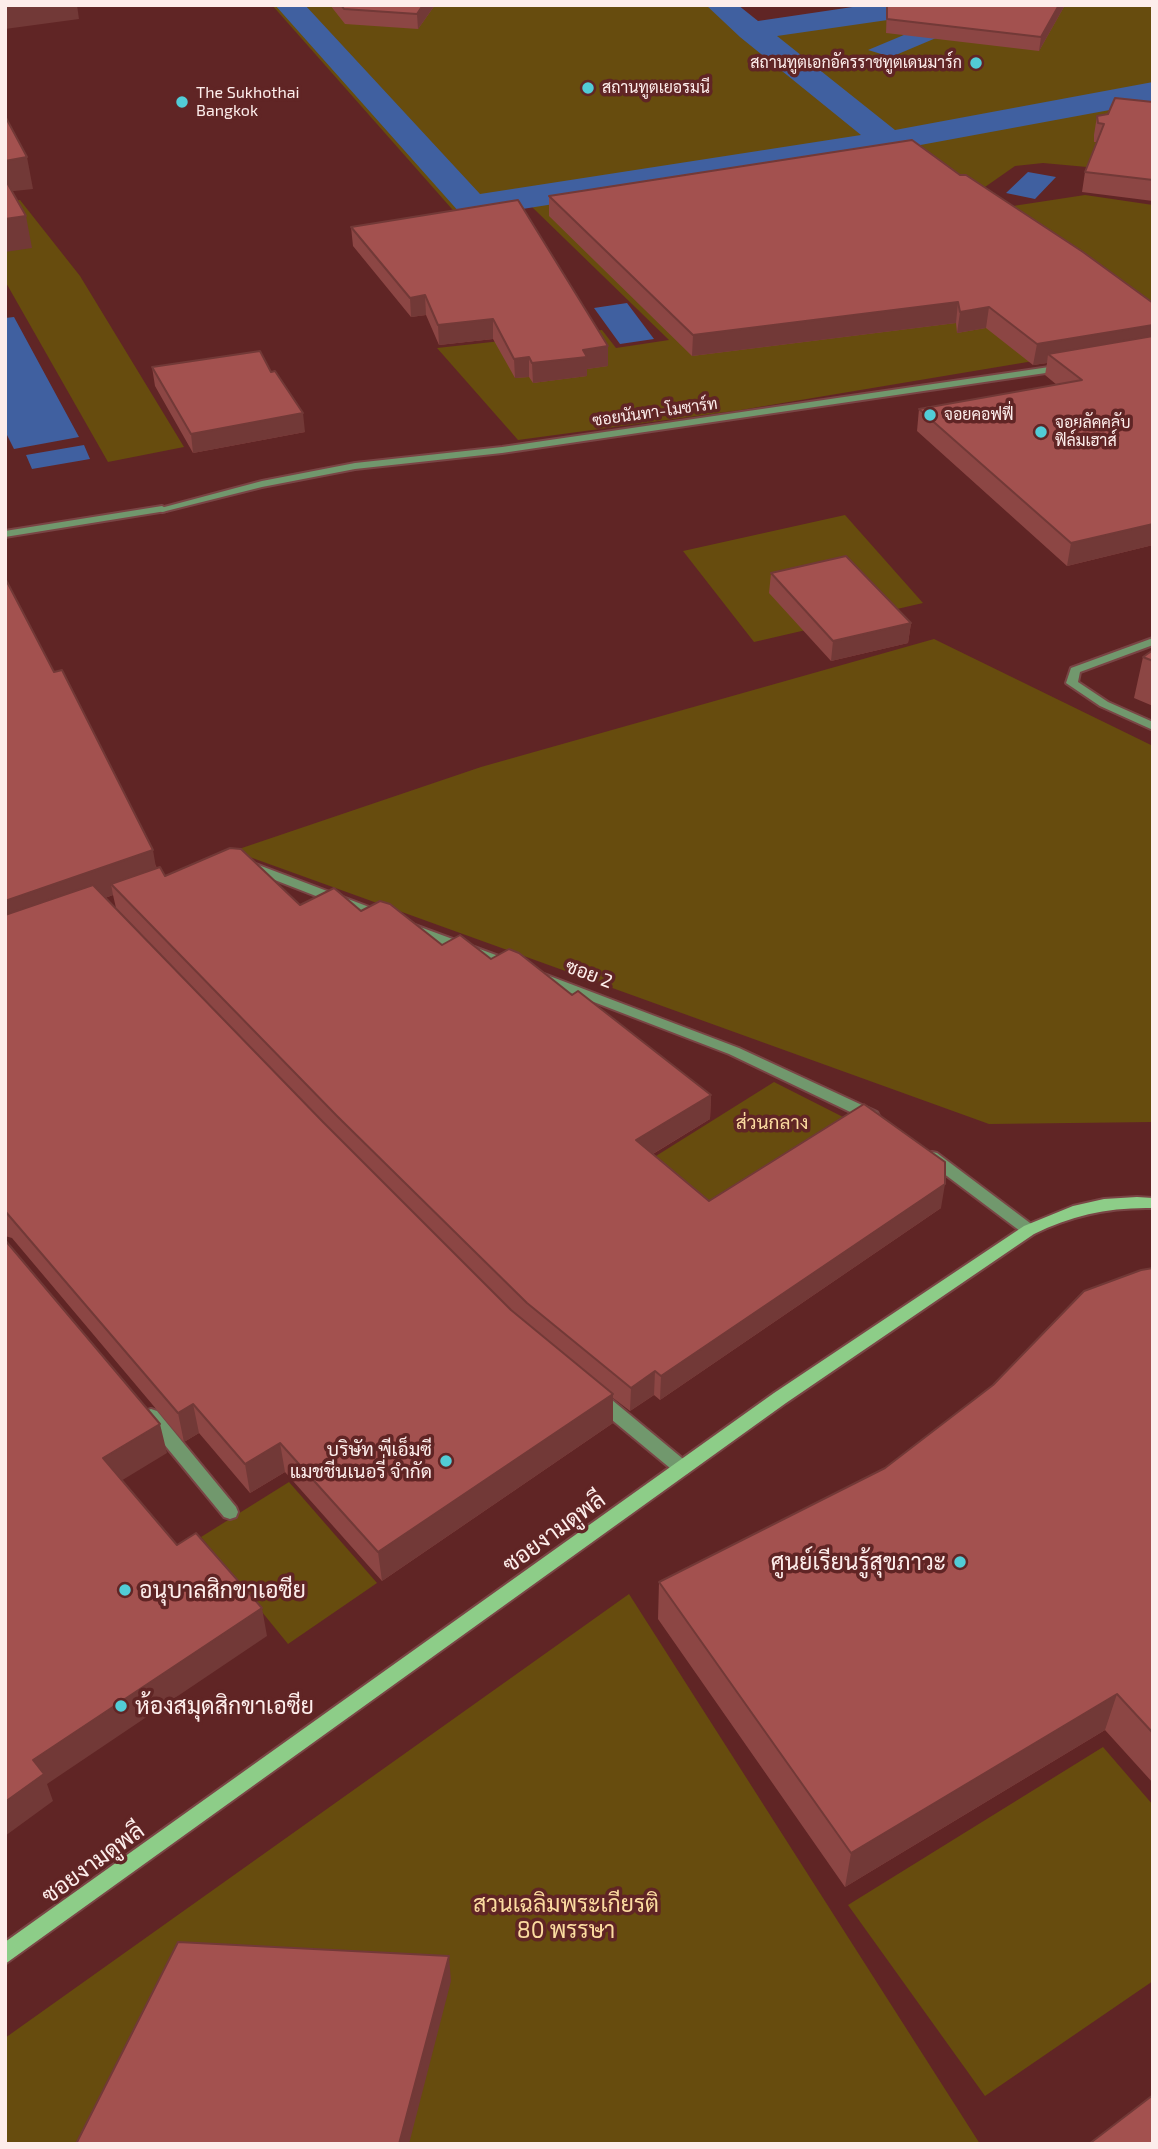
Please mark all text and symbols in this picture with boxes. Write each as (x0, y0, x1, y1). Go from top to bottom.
place label: สถานทูตเอกอัครราชทูตเดนมาร์ก (750, 53, 962, 73)
marker: สถานทูตเอกอัครราชทูตเดนมาร์ก (968, 55, 984, 71)
place label: สถานทูตเยอรมนี (602, 78, 710, 98)
marker: สถานทูตเยอรมนี (580, 80, 596, 96)
place label: The Sukhothai Bangkok (196, 83, 300, 121)
marker: The Sukhothai Bangkok (174, 94, 190, 110)
street label: ซอยนันทา-โมซาร์ท (591, 394, 719, 430)
place label: จอยคอฟฟี่ (944, 405, 1014, 425)
marker: จอยคอฟฟี่ (922, 407, 938, 423)
place label: จอยลัคคลับ ฟิล์มเฮาส์ (1055, 413, 1131, 451)
marker: จอยลัคคลับ ฟิล์มเฮาส์ (1033, 424, 1049, 440)
street label: ซอย 2 (562, 955, 616, 993)
park label: ส่วนกลาง (736, 1112, 808, 1134)
place label: บริษัท พีเอ็มซี แมชชีนเนอรี่ จำกัด (290, 1439, 432, 1483)
marker: บริษัท พีเอ็มซี แมชชีนเนอรี่ จำกัด (438, 1453, 454, 1469)
street label: ซอยงามดูพลี (497, 1486, 611, 1578)
place label: ศูนย์เรียนรู้สุขภาวะ (771, 1548, 946, 1576)
marker: ศูนย์เรียนรู้สุขภาวะ (952, 1554, 968, 1570)
place label: อนุบาลสิกขาเอซีย (139, 1576, 306, 1604)
marker: อนุบาลสิกขาเอซีย (117, 1582, 133, 1598)
place label: ห้องสมุดสิกขาเอซีย (135, 1692, 314, 1720)
marker: ห้องสมุดสิกขาเอซีย (113, 1698, 129, 1714)
street label: ซอยงามดูพลี (36, 1817, 150, 1909)
park label: สวนเฉลิมพระเกียรติ 80 พรรษา (473, 1890, 659, 1944)

